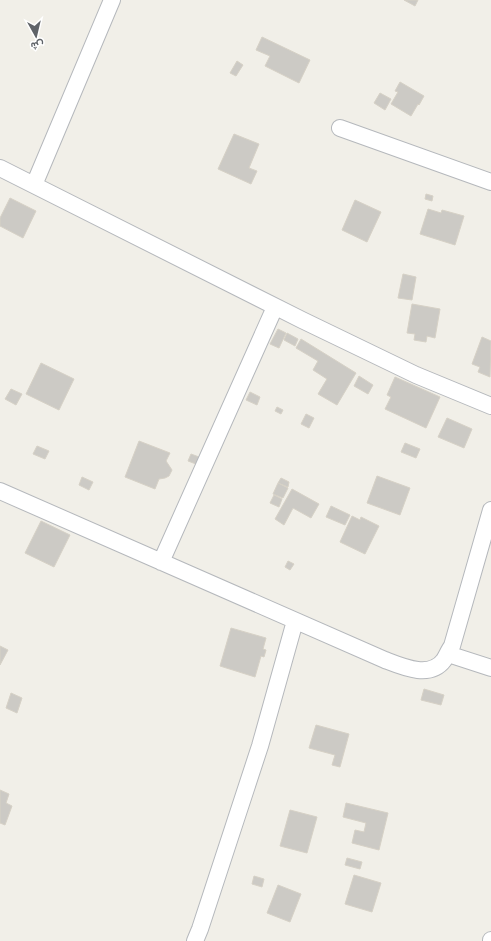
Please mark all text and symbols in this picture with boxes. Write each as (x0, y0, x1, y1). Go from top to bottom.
north arrow (16, 16, 56, 56)
text: ش (30, 37, 45, 54)

